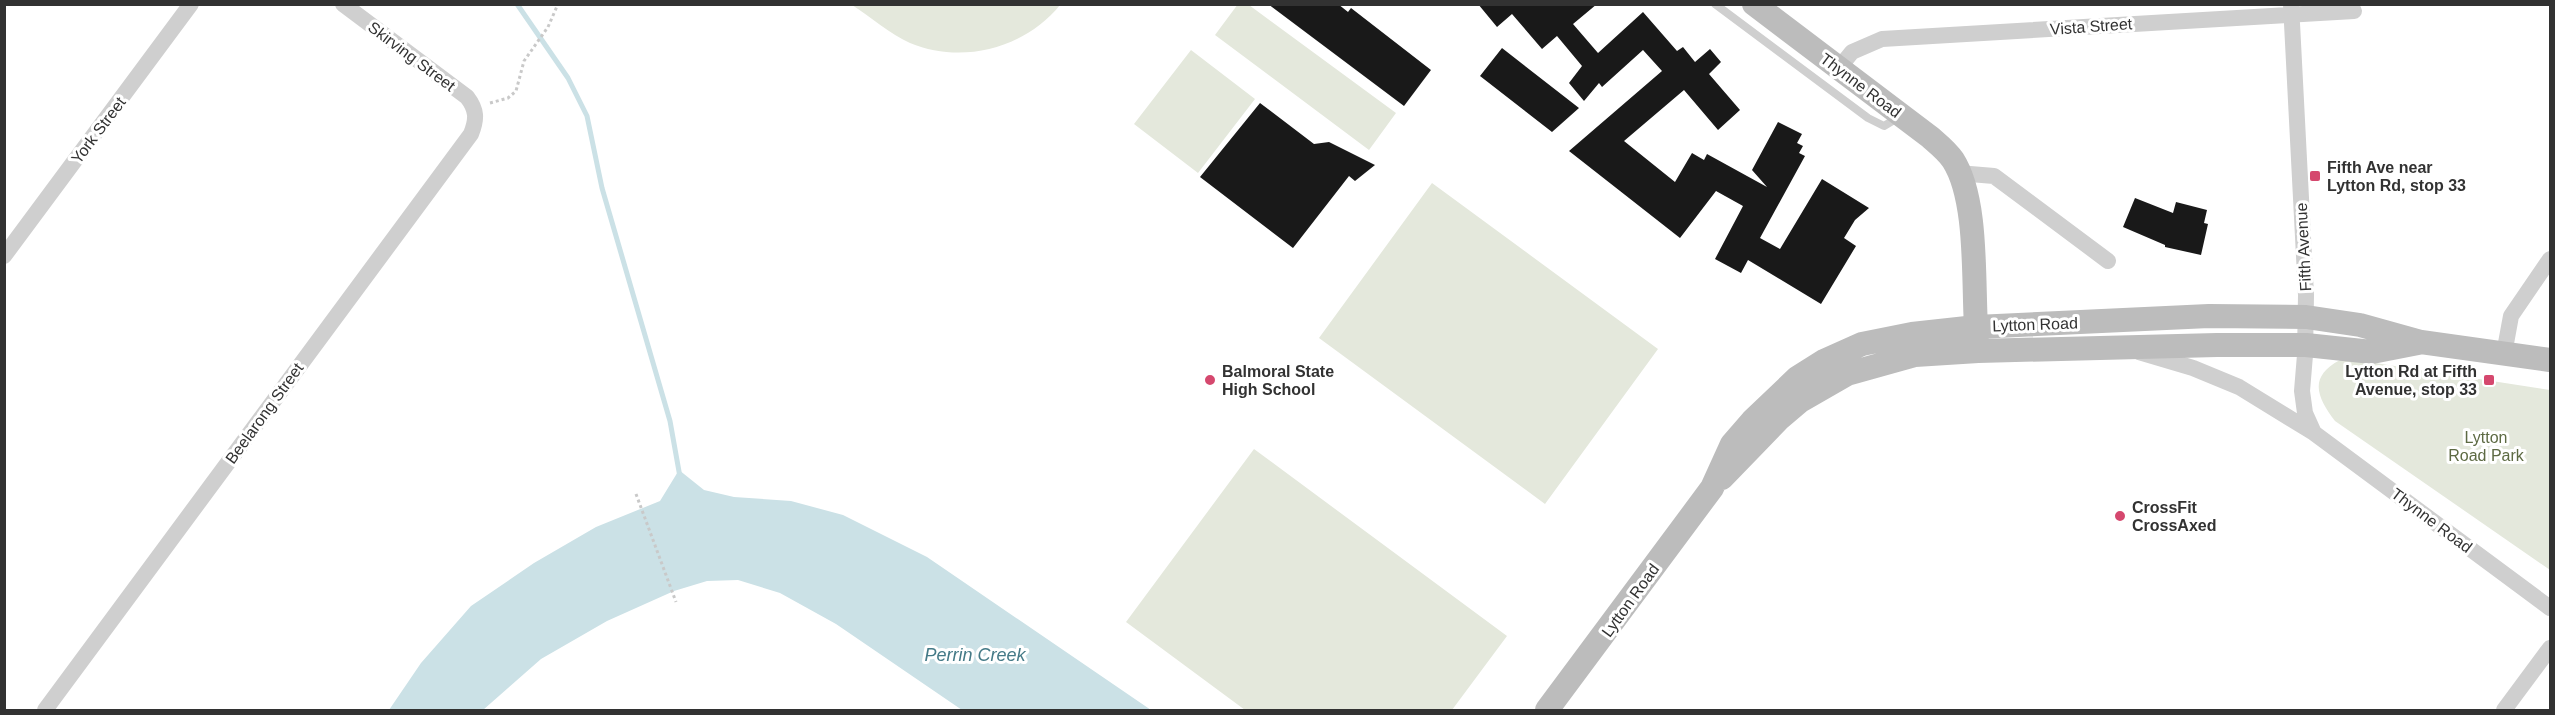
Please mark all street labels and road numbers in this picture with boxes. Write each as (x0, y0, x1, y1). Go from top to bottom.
street label: Vista Street (2049, 15, 2133, 38)
street label: Skirving Street (365, 18, 459, 95)
street label: Thynne Road (1817, 50, 1904, 121)
street label: York Street (68, 93, 129, 167)
street label: Fifth Avenue (2293, 202, 2314, 292)
street label: Lytton Road (1992, 315, 2078, 334)
street label: Beelarong Street (222, 359, 307, 467)
street label: Thynne Road (2388, 485, 2475, 556)
street label: Lytton Road (1598, 561, 1662, 640)

